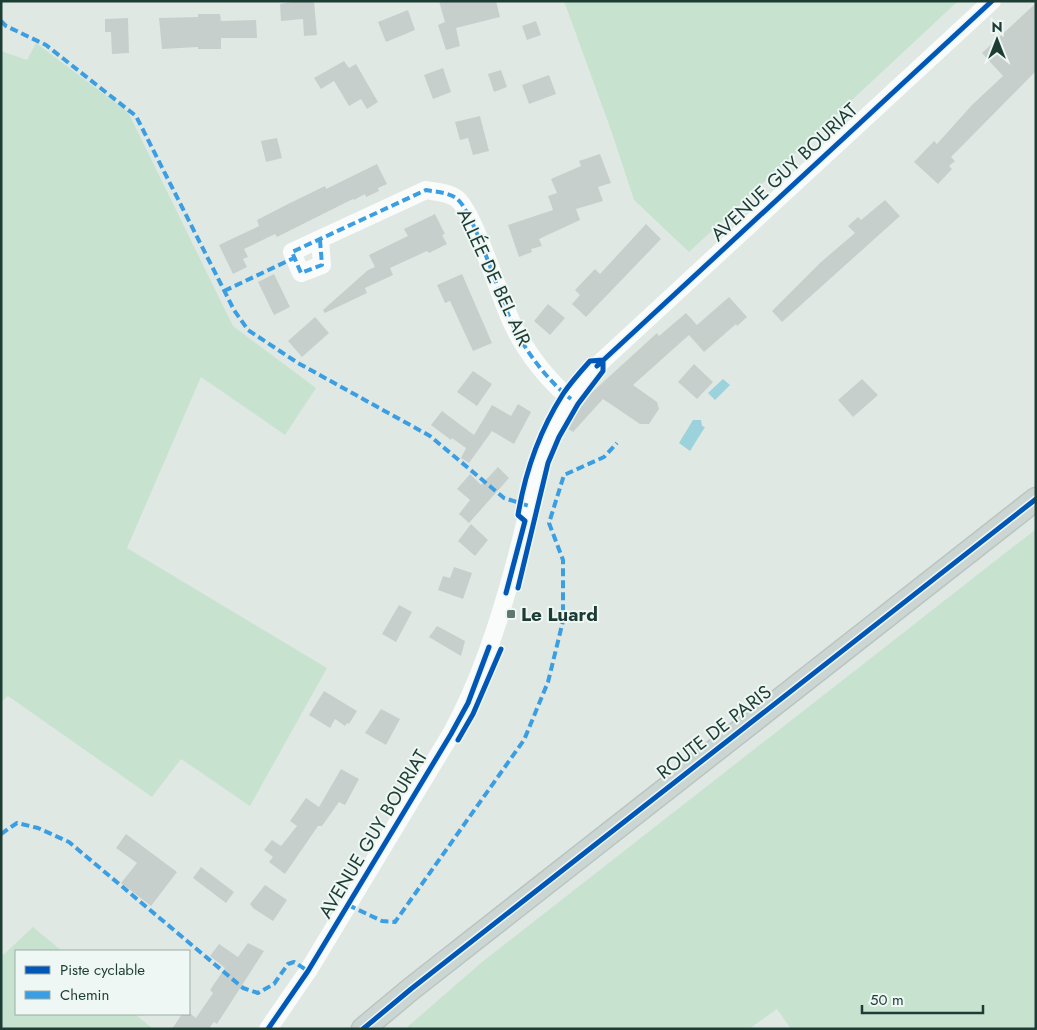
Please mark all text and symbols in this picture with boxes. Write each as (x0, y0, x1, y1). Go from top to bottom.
north arrow (972, 15, 1022, 65)
text: N (991, 17, 1003, 37)
street label: AVENUE GUY BOURIAT (704, 96, 864, 247)
street label: ALLÉE DE BEL AIR (450, 204, 538, 350)
place label: Le Luard (521, 601, 598, 628)
marker: Le Luard (505, 608, 517, 620)
street label: ROUTE DE PARIS (651, 679, 777, 785)
street label: AVENUE GUY BOURIAT (312, 745, 434, 923)
legend (15, 950, 190, 1015)
text: Piste cyclable (60, 959, 145, 981)
scale bar (862, 982, 983, 1014)
text: Chemin (60, 984, 109, 1006)
text: 50 m (870, 989, 904, 1011)

